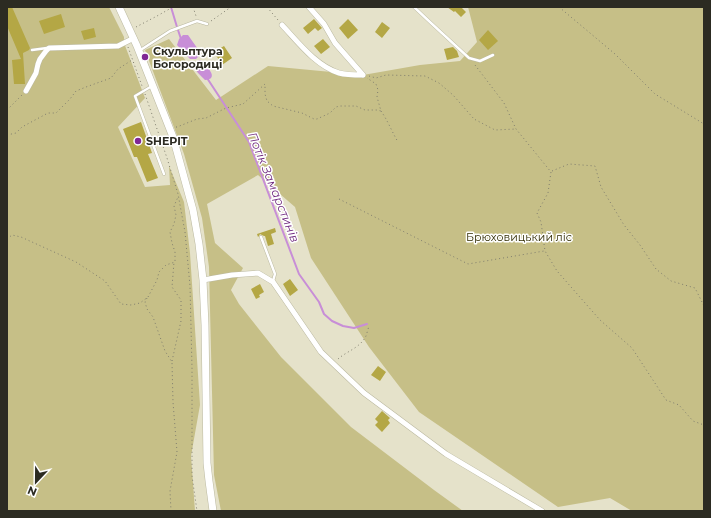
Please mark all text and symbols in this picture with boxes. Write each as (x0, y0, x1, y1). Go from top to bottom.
place label: Скульптура Богородиці (153, 44, 223, 71)
marker: Скульптура Богородиці (140, 52, 150, 62)
water label: Потік Замарстинів (245, 130, 303, 244)
place label: SHEPIT (146, 134, 188, 148)
marker: SHEPIT (133, 136, 143, 146)
park label: Брюховицький ліс (466, 230, 572, 244)
north arrow (16, 462, 56, 502)
text: N (26, 483, 39, 499)

